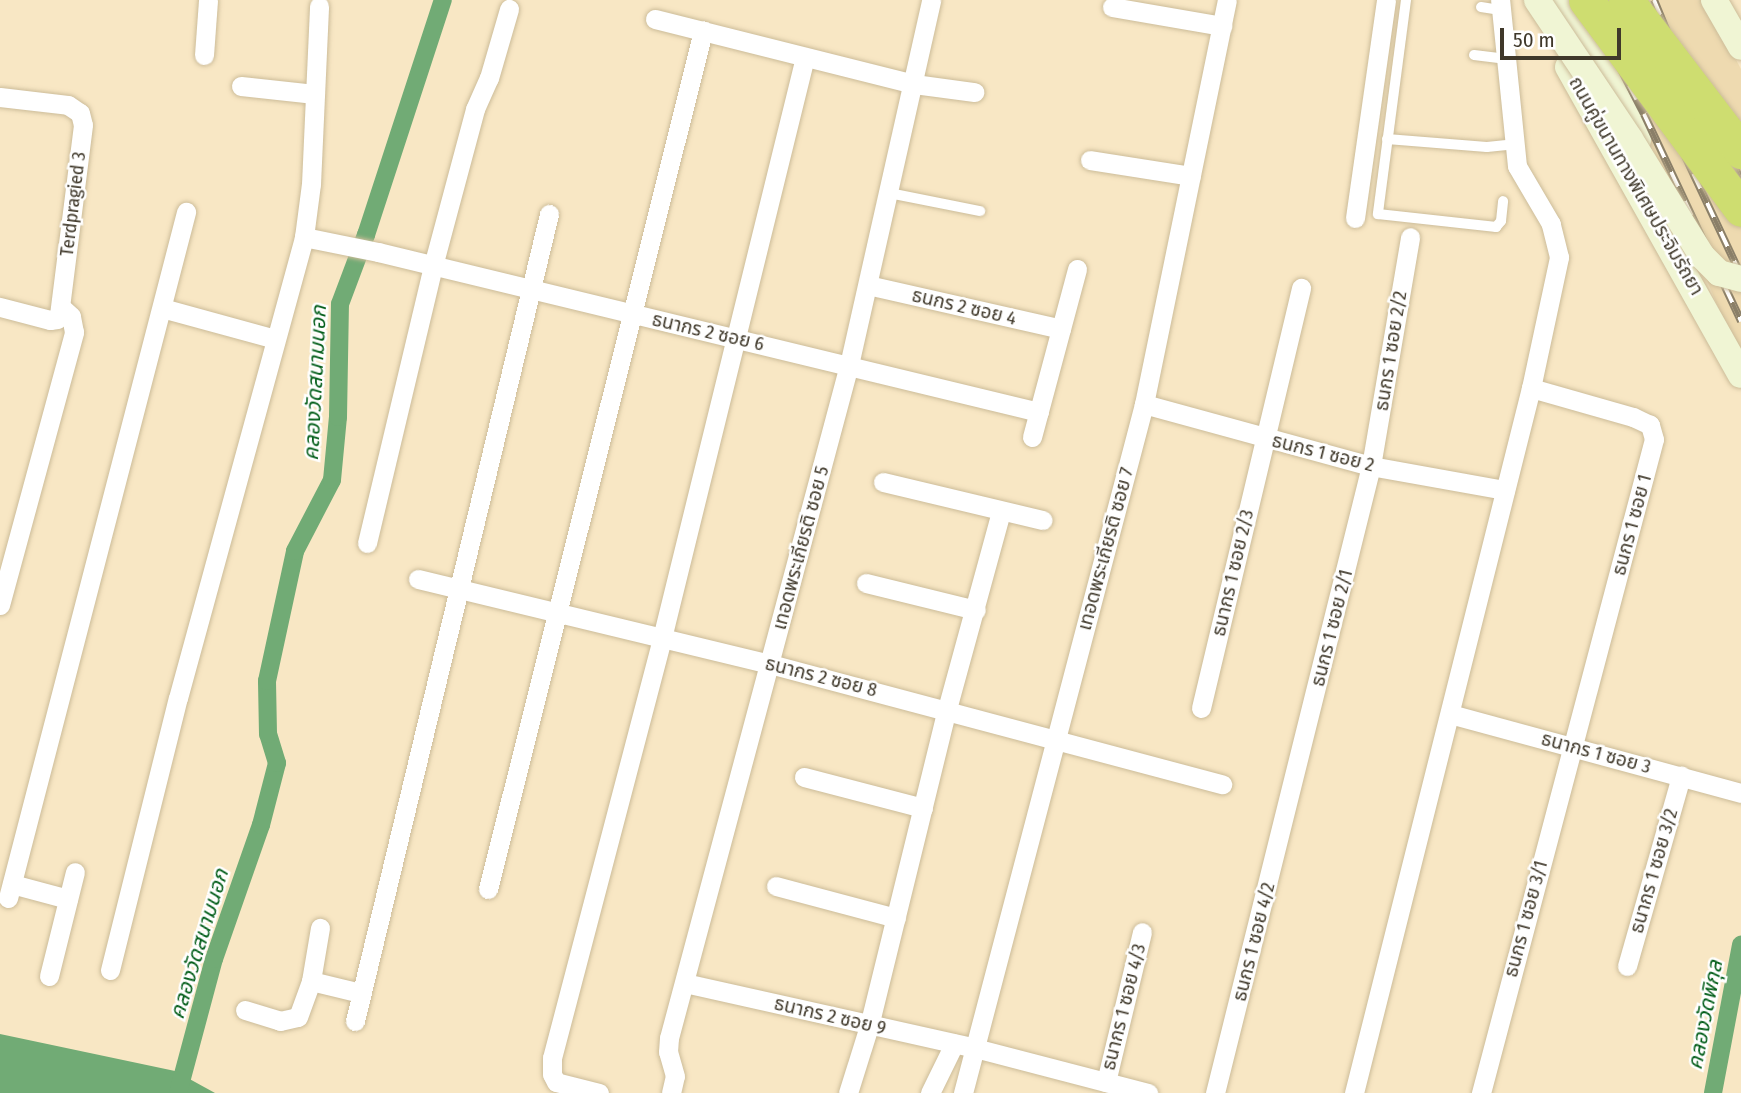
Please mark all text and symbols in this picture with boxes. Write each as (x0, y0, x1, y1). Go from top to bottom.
scale bar (1503, 14, 1624, 58)
text: 50 m (1513, 27, 1555, 53)
street label: ถนนคู่ขนานทางพิเศษประจิมรัถยา (1564, 73, 1708, 299)
street label: Terdpragied 3 (55, 150, 91, 258)
street label: ธนกร 2 ซอย 4 (910, 284, 1018, 330)
street label: ธนกร 1 ซอย 2/2 (1370, 289, 1412, 413)
water label: คลองวัดสนามนอก (298, 305, 332, 461)
street label: ธนากร 2 ซอย 6 (650, 308, 766, 356)
street label: ธนกร 1 ซอย 2 (1269, 429, 1377, 477)
street label: เทอดพระเกียรติ ซอย 5 (768, 464, 834, 632)
street label: เทอดพระเกียรติ ซอย 7 (1073, 465, 1139, 633)
street label: ธนกร 1 ซอย 1 (1608, 472, 1656, 578)
street label: ธนากร 1 ซอย 2/3 (1207, 507, 1259, 639)
street label: ธนกร 1 ซอย 2/1 (1306, 567, 1358, 689)
street label: ธนากร 2 ซอย 8 (763, 652, 879, 702)
street label: ธนากร 1 ซอย 3 (1539, 727, 1653, 779)
street label: ธนากร 1 ซอย 3/2 (1625, 806, 1683, 936)
street label: ธนกร 1 ซอย 3/1 (1500, 858, 1552, 980)
water label: คลองวัดสนามนอก (164, 866, 234, 1022)
street label: ธนกร 1 ซอย 4/2 (1228, 880, 1280, 1004)
street label: ธนากร 1 ซอย 4/3 (1097, 941, 1151, 1073)
water label: คลองวัดพิกุล (1682, 958, 1728, 1072)
street label: ธนากร 2 ซอย 9 (772, 992, 888, 1040)

